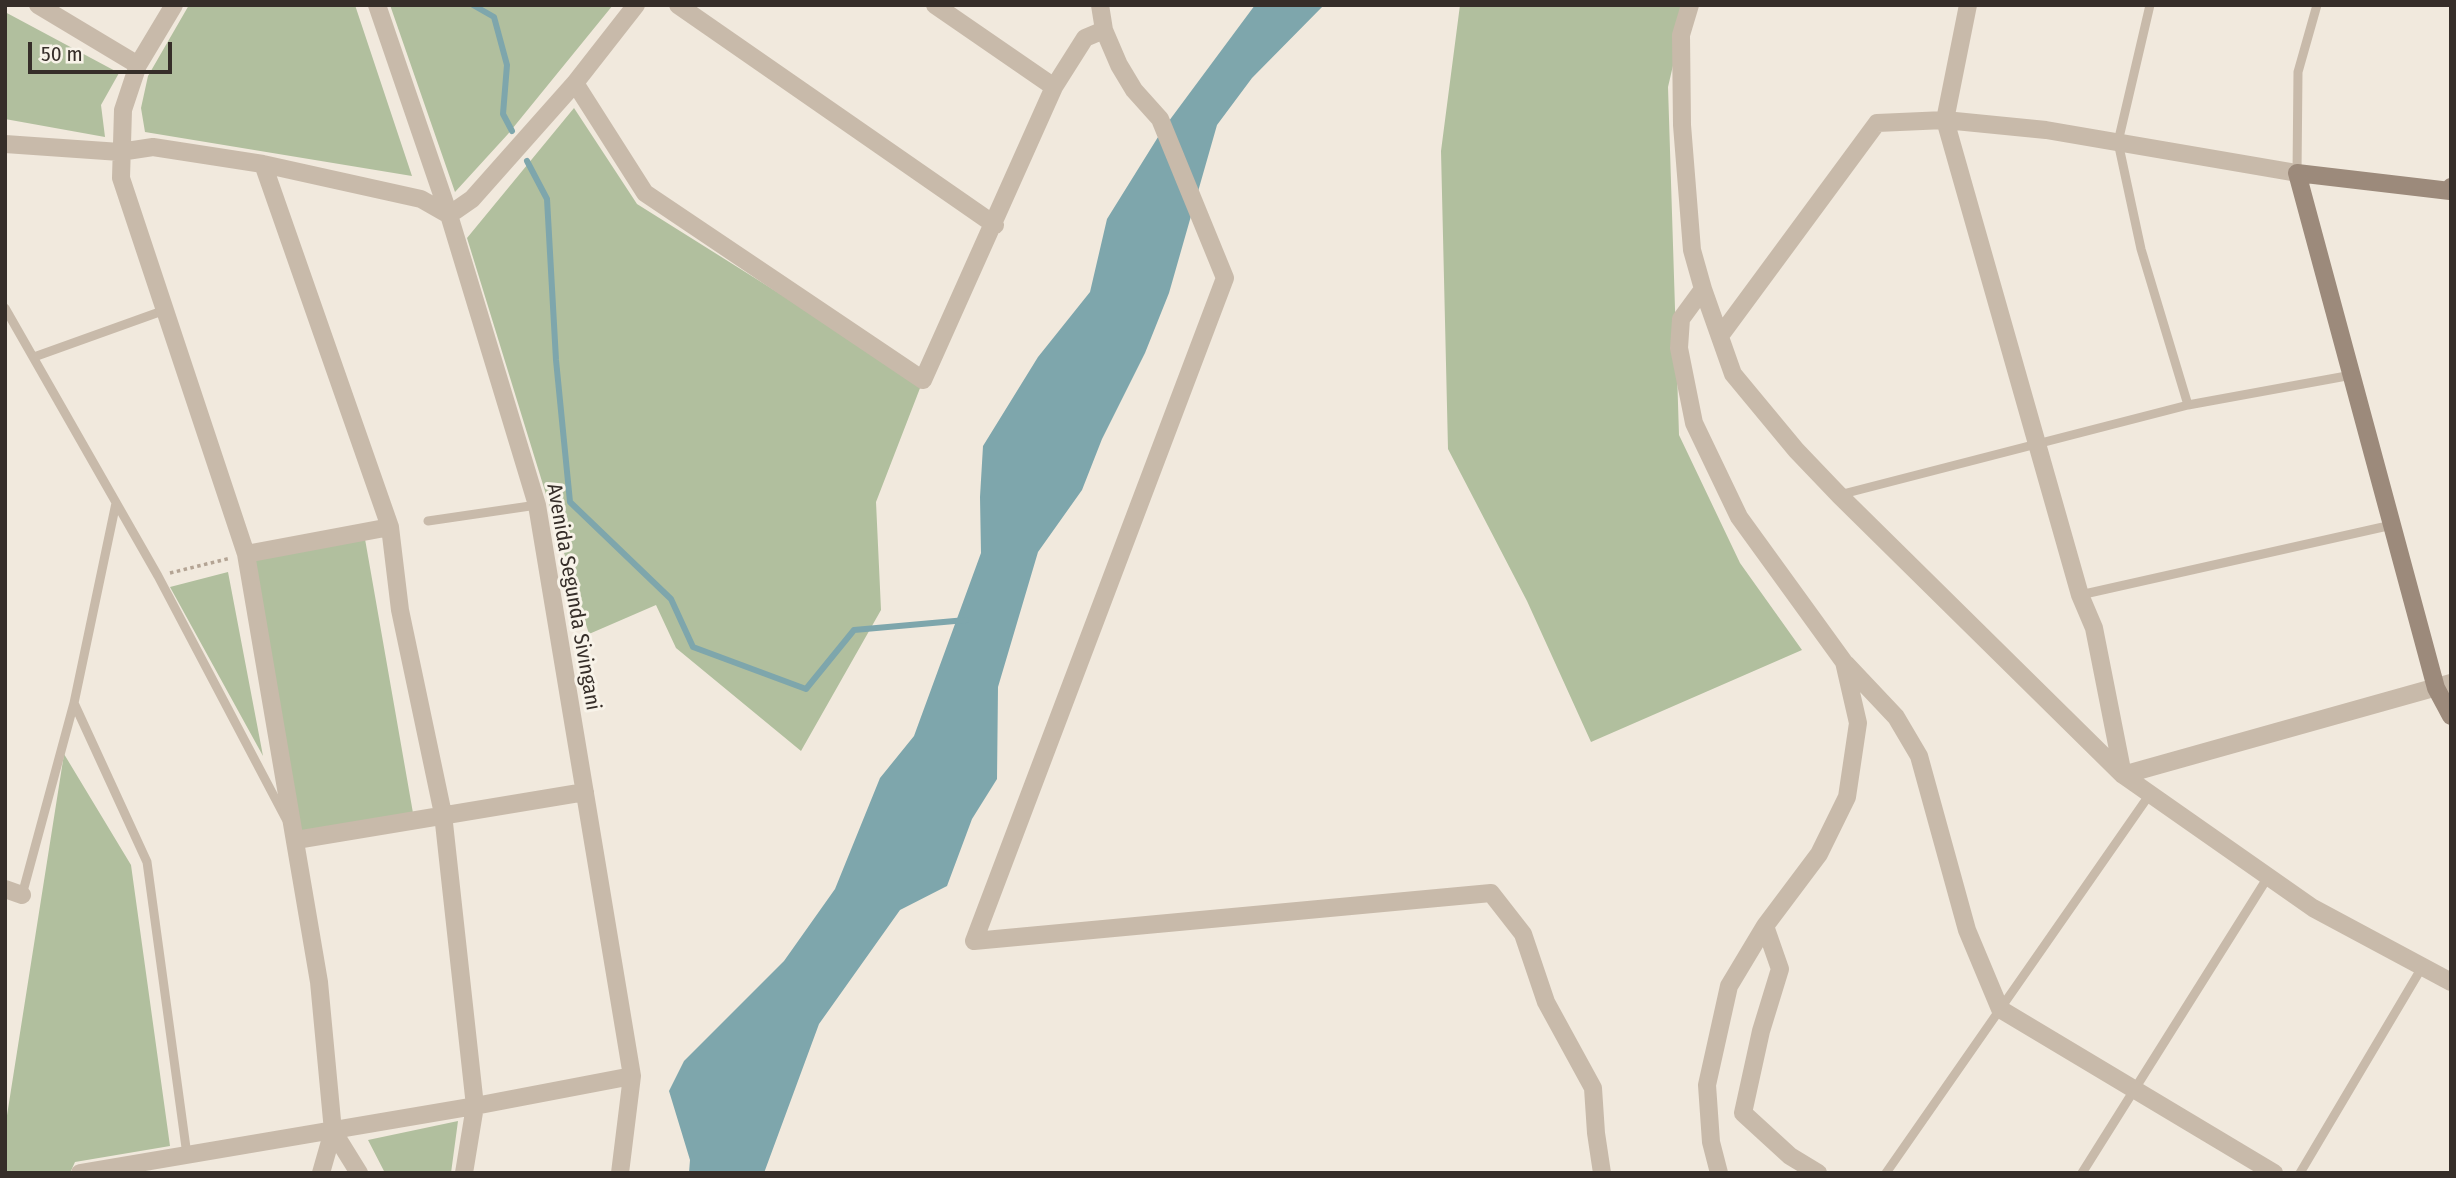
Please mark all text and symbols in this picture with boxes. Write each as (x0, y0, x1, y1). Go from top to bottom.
scale bar (32, 28, 175, 72)
text: 50 m (41, 41, 83, 67)
street label: Avenida Segunda Sivingani (541, 482, 605, 712)

